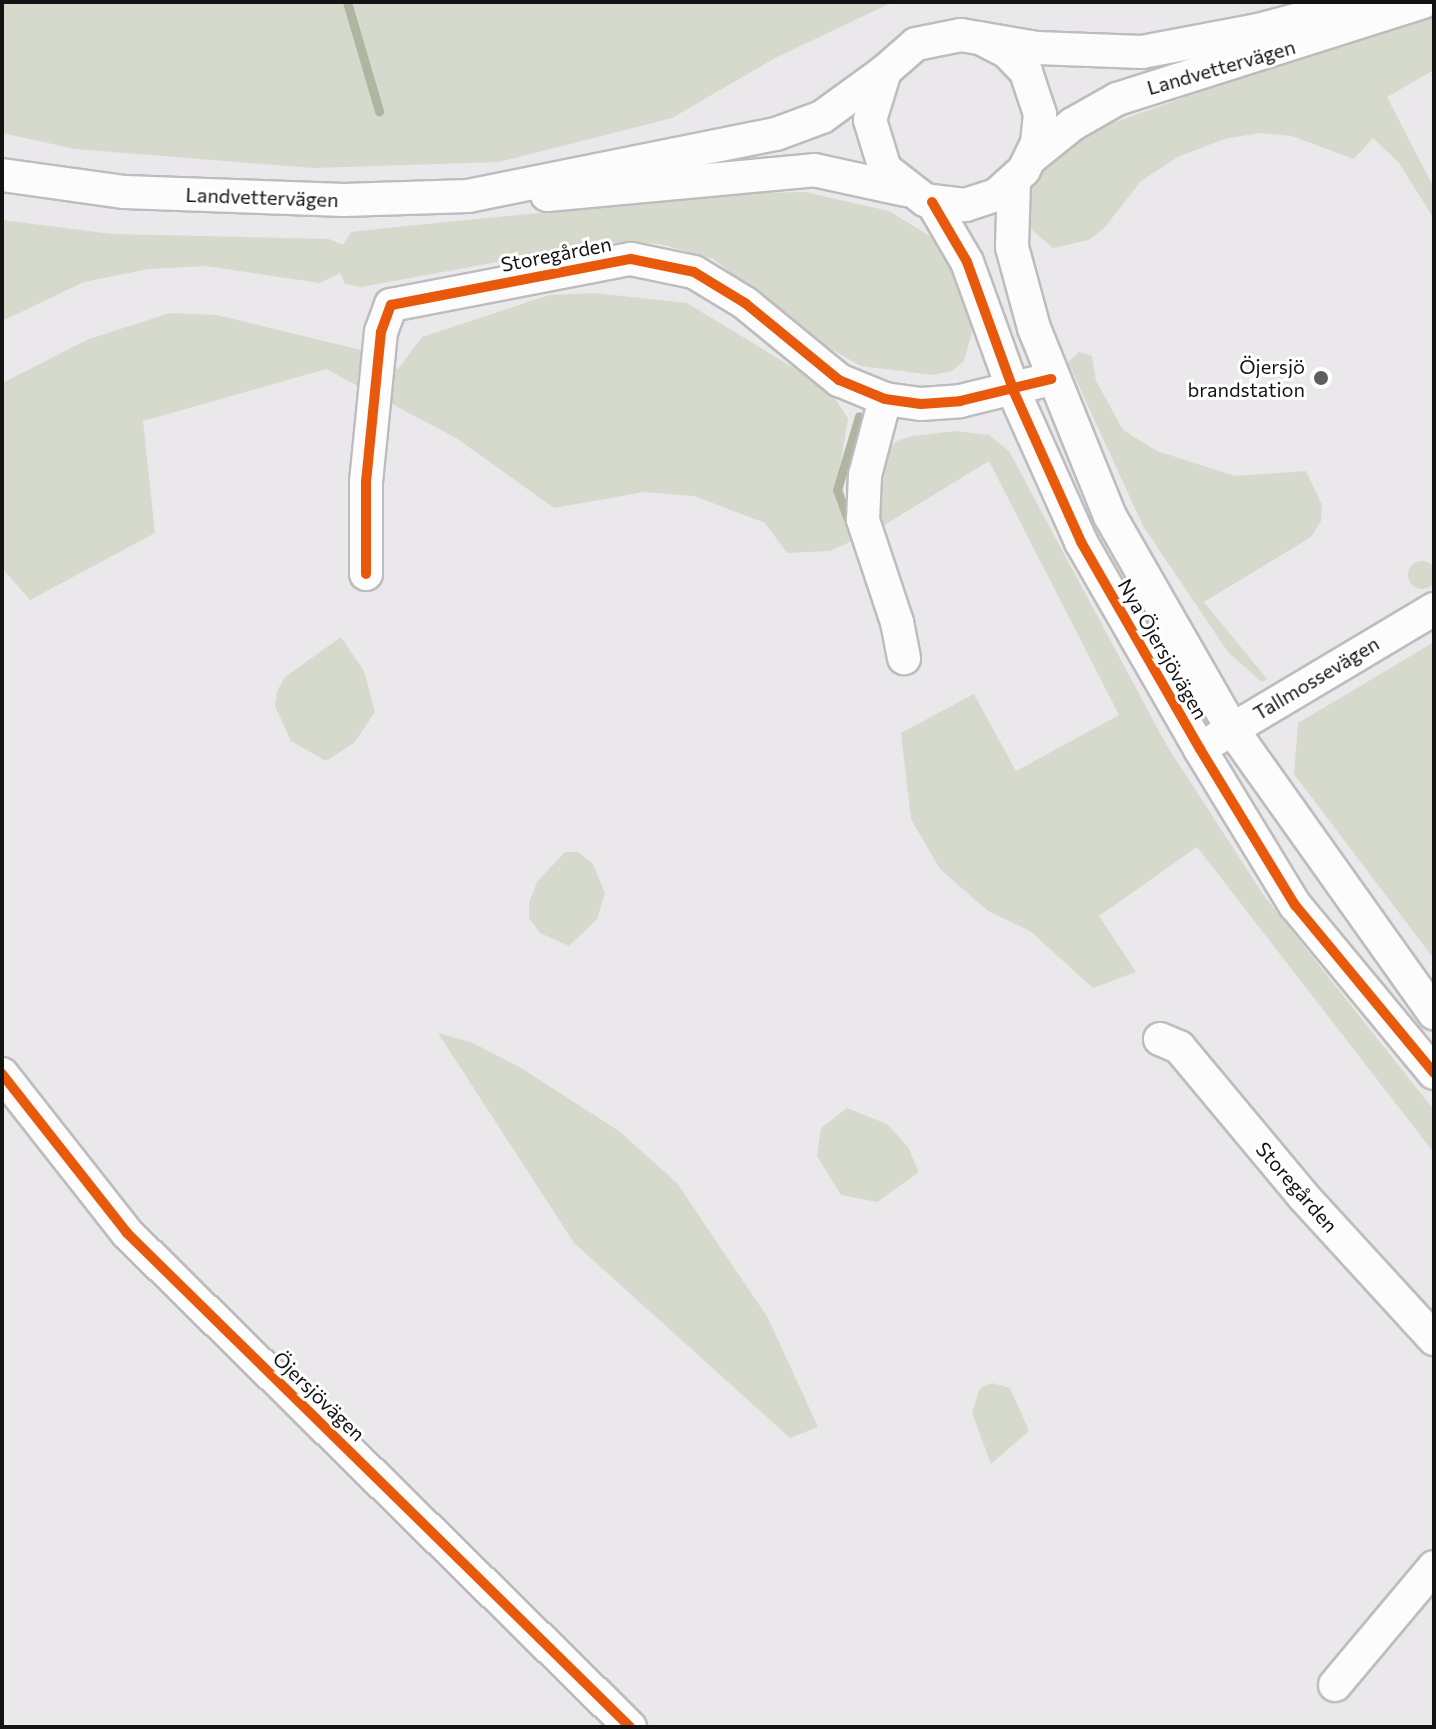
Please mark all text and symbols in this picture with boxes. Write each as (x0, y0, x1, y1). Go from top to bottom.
street label: Landvettervägen (1144, 34, 1298, 100)
street label: Landvettervägen (185, 182, 339, 212)
street label: Storegården (499, 232, 613, 276)
place label: Öjersjö brandstation (1187, 354, 1305, 401)
marker: Öjersjö brandstation (1312, 369, 1330, 387)
street label: Nya Öjersjövägen (1113, 575, 1213, 723)
street label: Tallmossevägen (1249, 631, 1383, 725)
street label: Storegården (1251, 1137, 1343, 1237)
street label: Öjersjövägen (268, 1346, 370, 1446)

